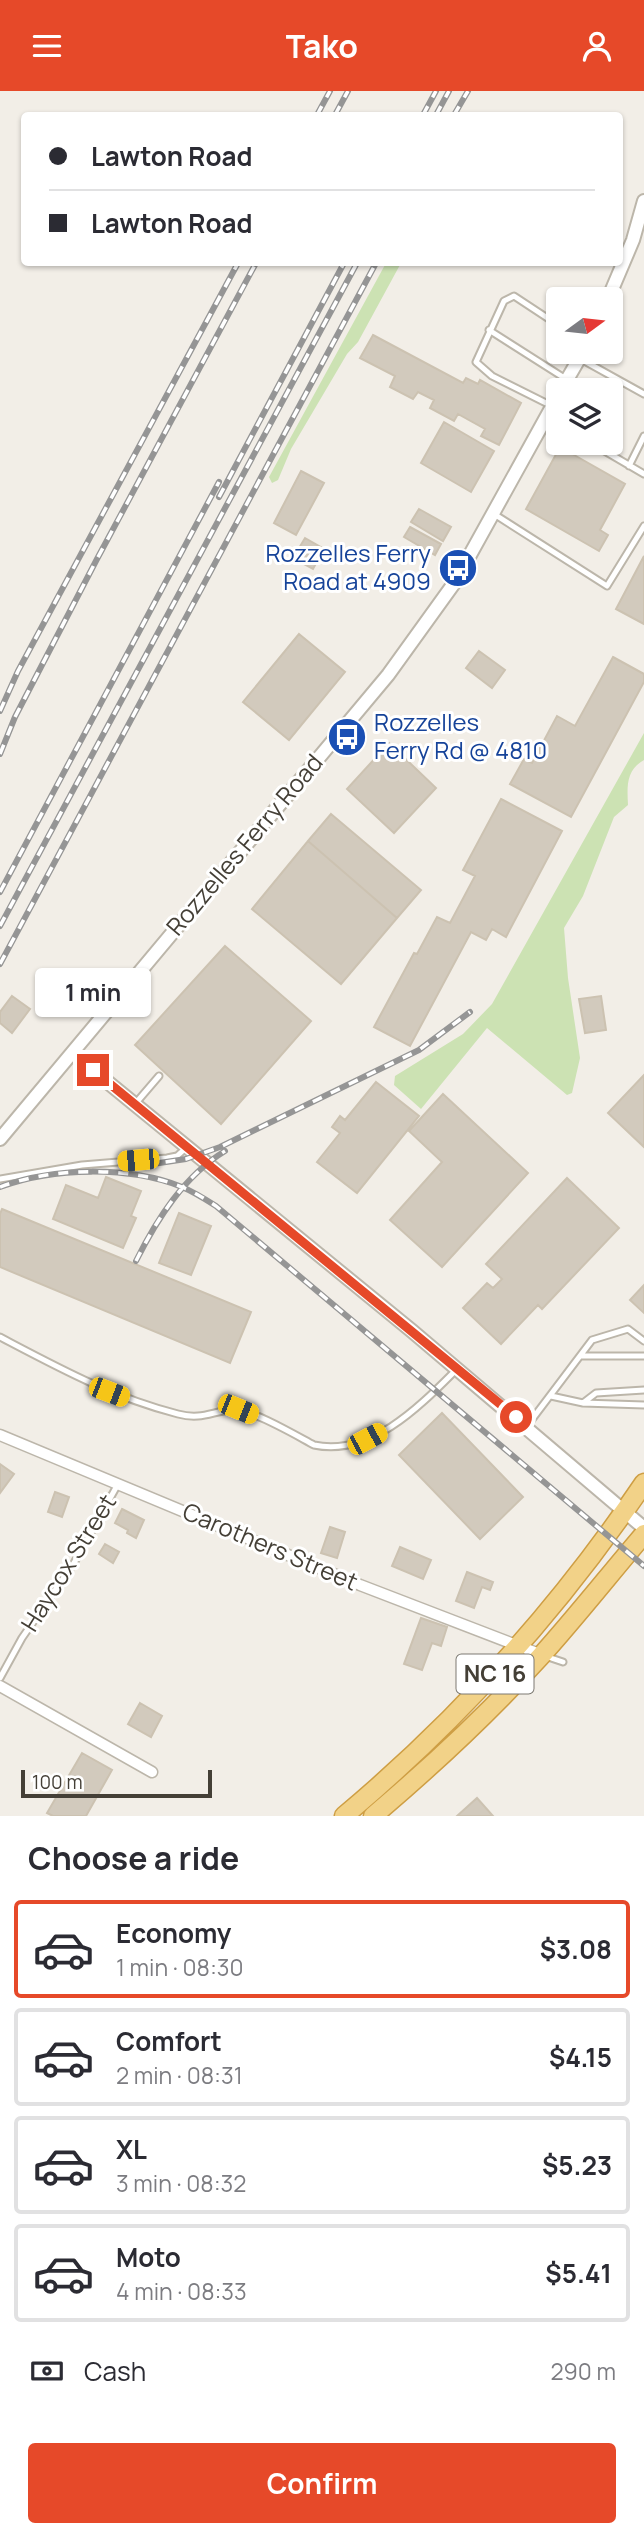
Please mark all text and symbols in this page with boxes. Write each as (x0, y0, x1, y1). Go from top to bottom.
text: Tako (286, 24, 358, 68)
icon: menu (28, 27, 66, 65)
icon: person (578, 27, 616, 65)
text: Lawton Road (91, 138, 253, 174)
text: Lawton Road (91, 205, 253, 241)
north arrow (546, 287, 623, 364)
map controls (546, 287, 623, 455)
button: layers (546, 378, 623, 455)
place label: Rozzelles Ferry Road at 4909 (265, 536, 431, 597)
bus stop icon: Rozzelles Ferry Road at 4909 (437, 547, 479, 589)
place label: Rozzelles Ferry Rd @ 4810 (374, 705, 547, 766)
bus stop icon: Rozzelles Ferry Rd @ 4810 (326, 716, 368, 758)
street label: Rozzelles Ferry Road (158, 746, 330, 942)
callout: 1 min (35, 969, 151, 1017)
text: 1 min (65, 976, 121, 1008)
route end (77, 1054, 109, 1086)
car (117, 1148, 160, 1172)
car (86, 1375, 133, 1409)
car (215, 1391, 262, 1427)
route start (500, 1401, 532, 1433)
car (344, 1420, 391, 1458)
street label: Haycox Street (12, 1487, 123, 1637)
street label: Carothers Street (178, 1494, 363, 1597)
road number: NC 16 (456, 1655, 534, 1693)
scale bar (21, 1767, 212, 1799)
text: 100 m (32, 1769, 83, 1795)
text: Choose a ride (28, 1836, 239, 1880)
text: Economy (116, 1915, 231, 1951)
icon: car (32, 1918, 95, 1981)
text: $3.08 (540, 1931, 612, 1967)
text: 1 min · 08:30 (116, 1951, 244, 1983)
text: Comfort (116, 2023, 222, 2059)
icon: car (32, 2026, 95, 2089)
text: $4.15 (549, 2039, 612, 2075)
text: 2 min · 08:31 (116, 2059, 243, 2091)
text: XL (116, 2131, 147, 2167)
icon: car (32, 2134, 95, 2197)
text: $5.23 (542, 2147, 612, 2183)
text: 3 min · 08:32 (116, 2167, 246, 2199)
text: Moto (116, 2239, 181, 2275)
icon: car (32, 2242, 95, 2305)
text: $5.41 (545, 2255, 612, 2291)
text: 4 min · 08:33 (116, 2275, 247, 2307)
icon: cash (28, 2352, 66, 2390)
text: Cash (84, 2353, 146, 2389)
text: 290 m (550, 2355, 616, 2387)
button: Confirm (28, 2443, 616, 2523)

